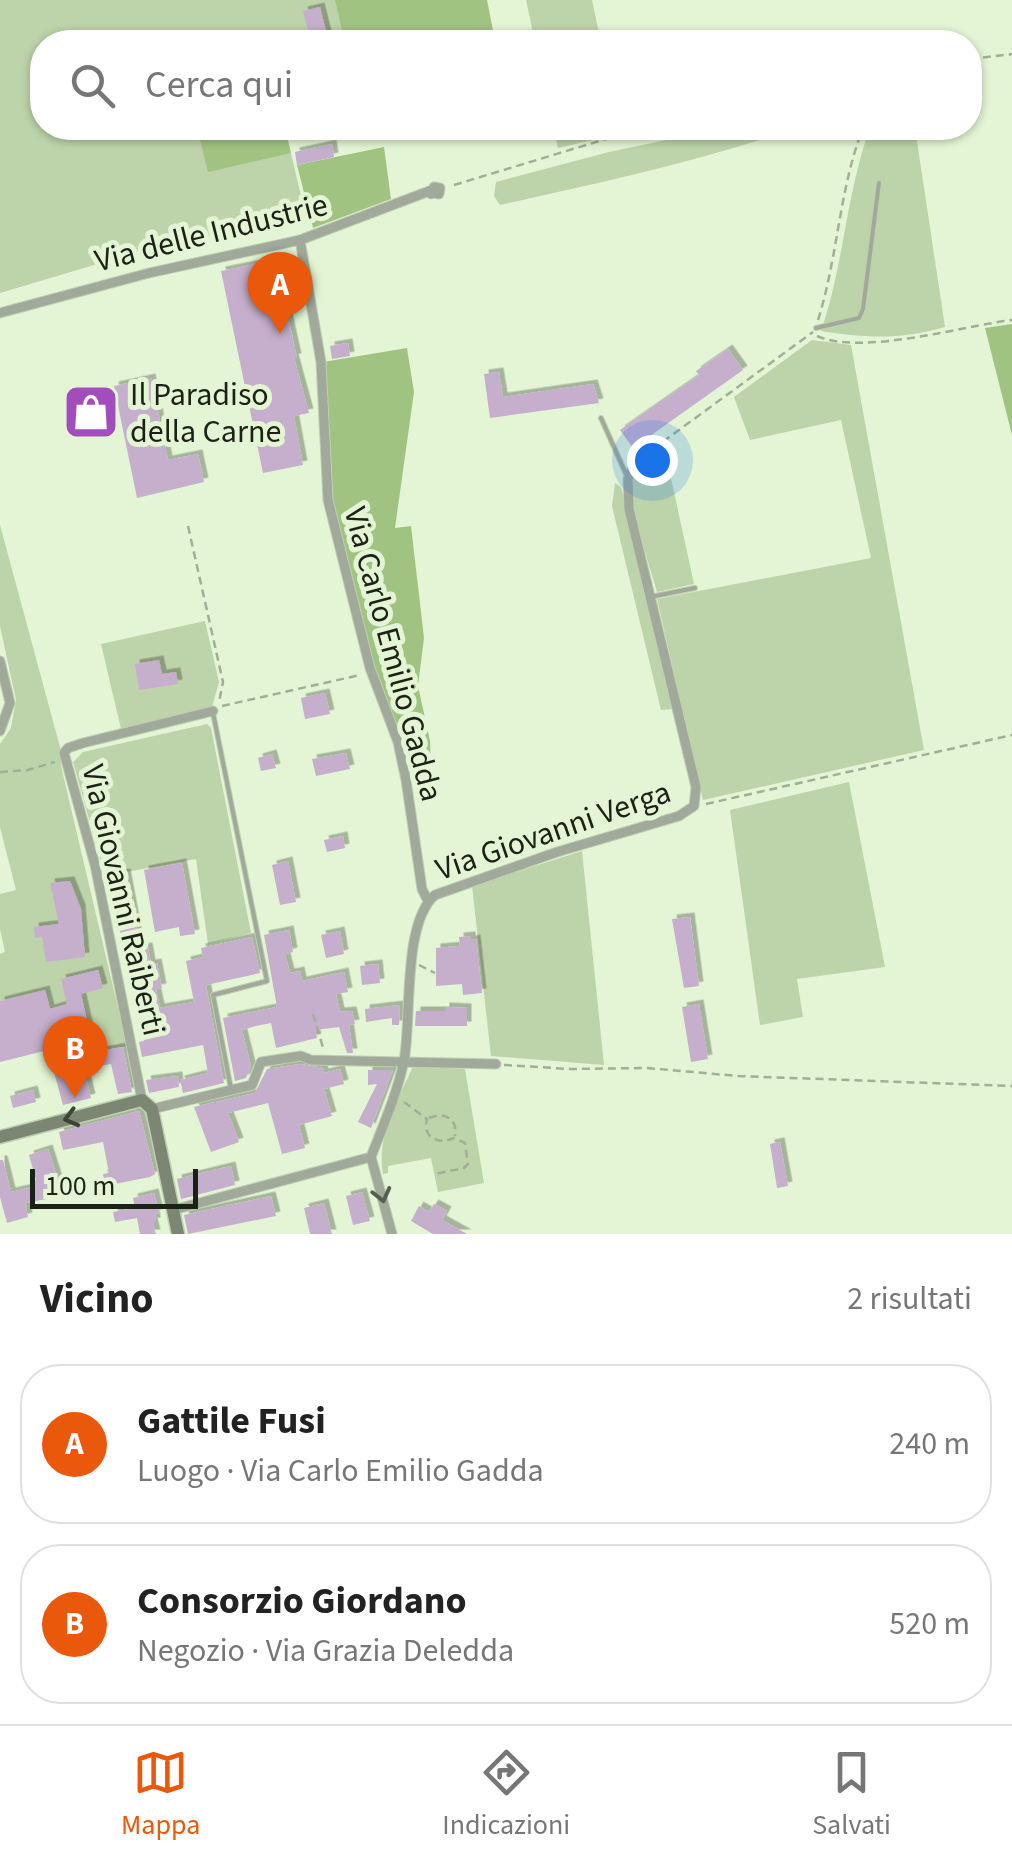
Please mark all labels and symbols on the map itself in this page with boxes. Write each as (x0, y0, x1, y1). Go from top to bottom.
street label: Via delle Industrie (90, 182, 333, 284)
pin: A (248, 252, 312, 334)
place label: Il Paradiso della Carne (130, 372, 281, 455)
shop icon: Il Paradiso della Carne (61, 382, 121, 442)
your location (627, 435, 678, 486)
street label: Via Carlo Emilio Gadda (332, 502, 454, 806)
street label: Via Giovanni Raiberti (69, 760, 177, 1040)
street label: Via Giovanni Verga (430, 769, 677, 893)
pin: B (42, 1016, 108, 1098)
one-way arrow (63, 1106, 80, 1127)
scale bar (30, 1164, 198, 1208)
one-way arrow (370, 1186, 391, 1203)

